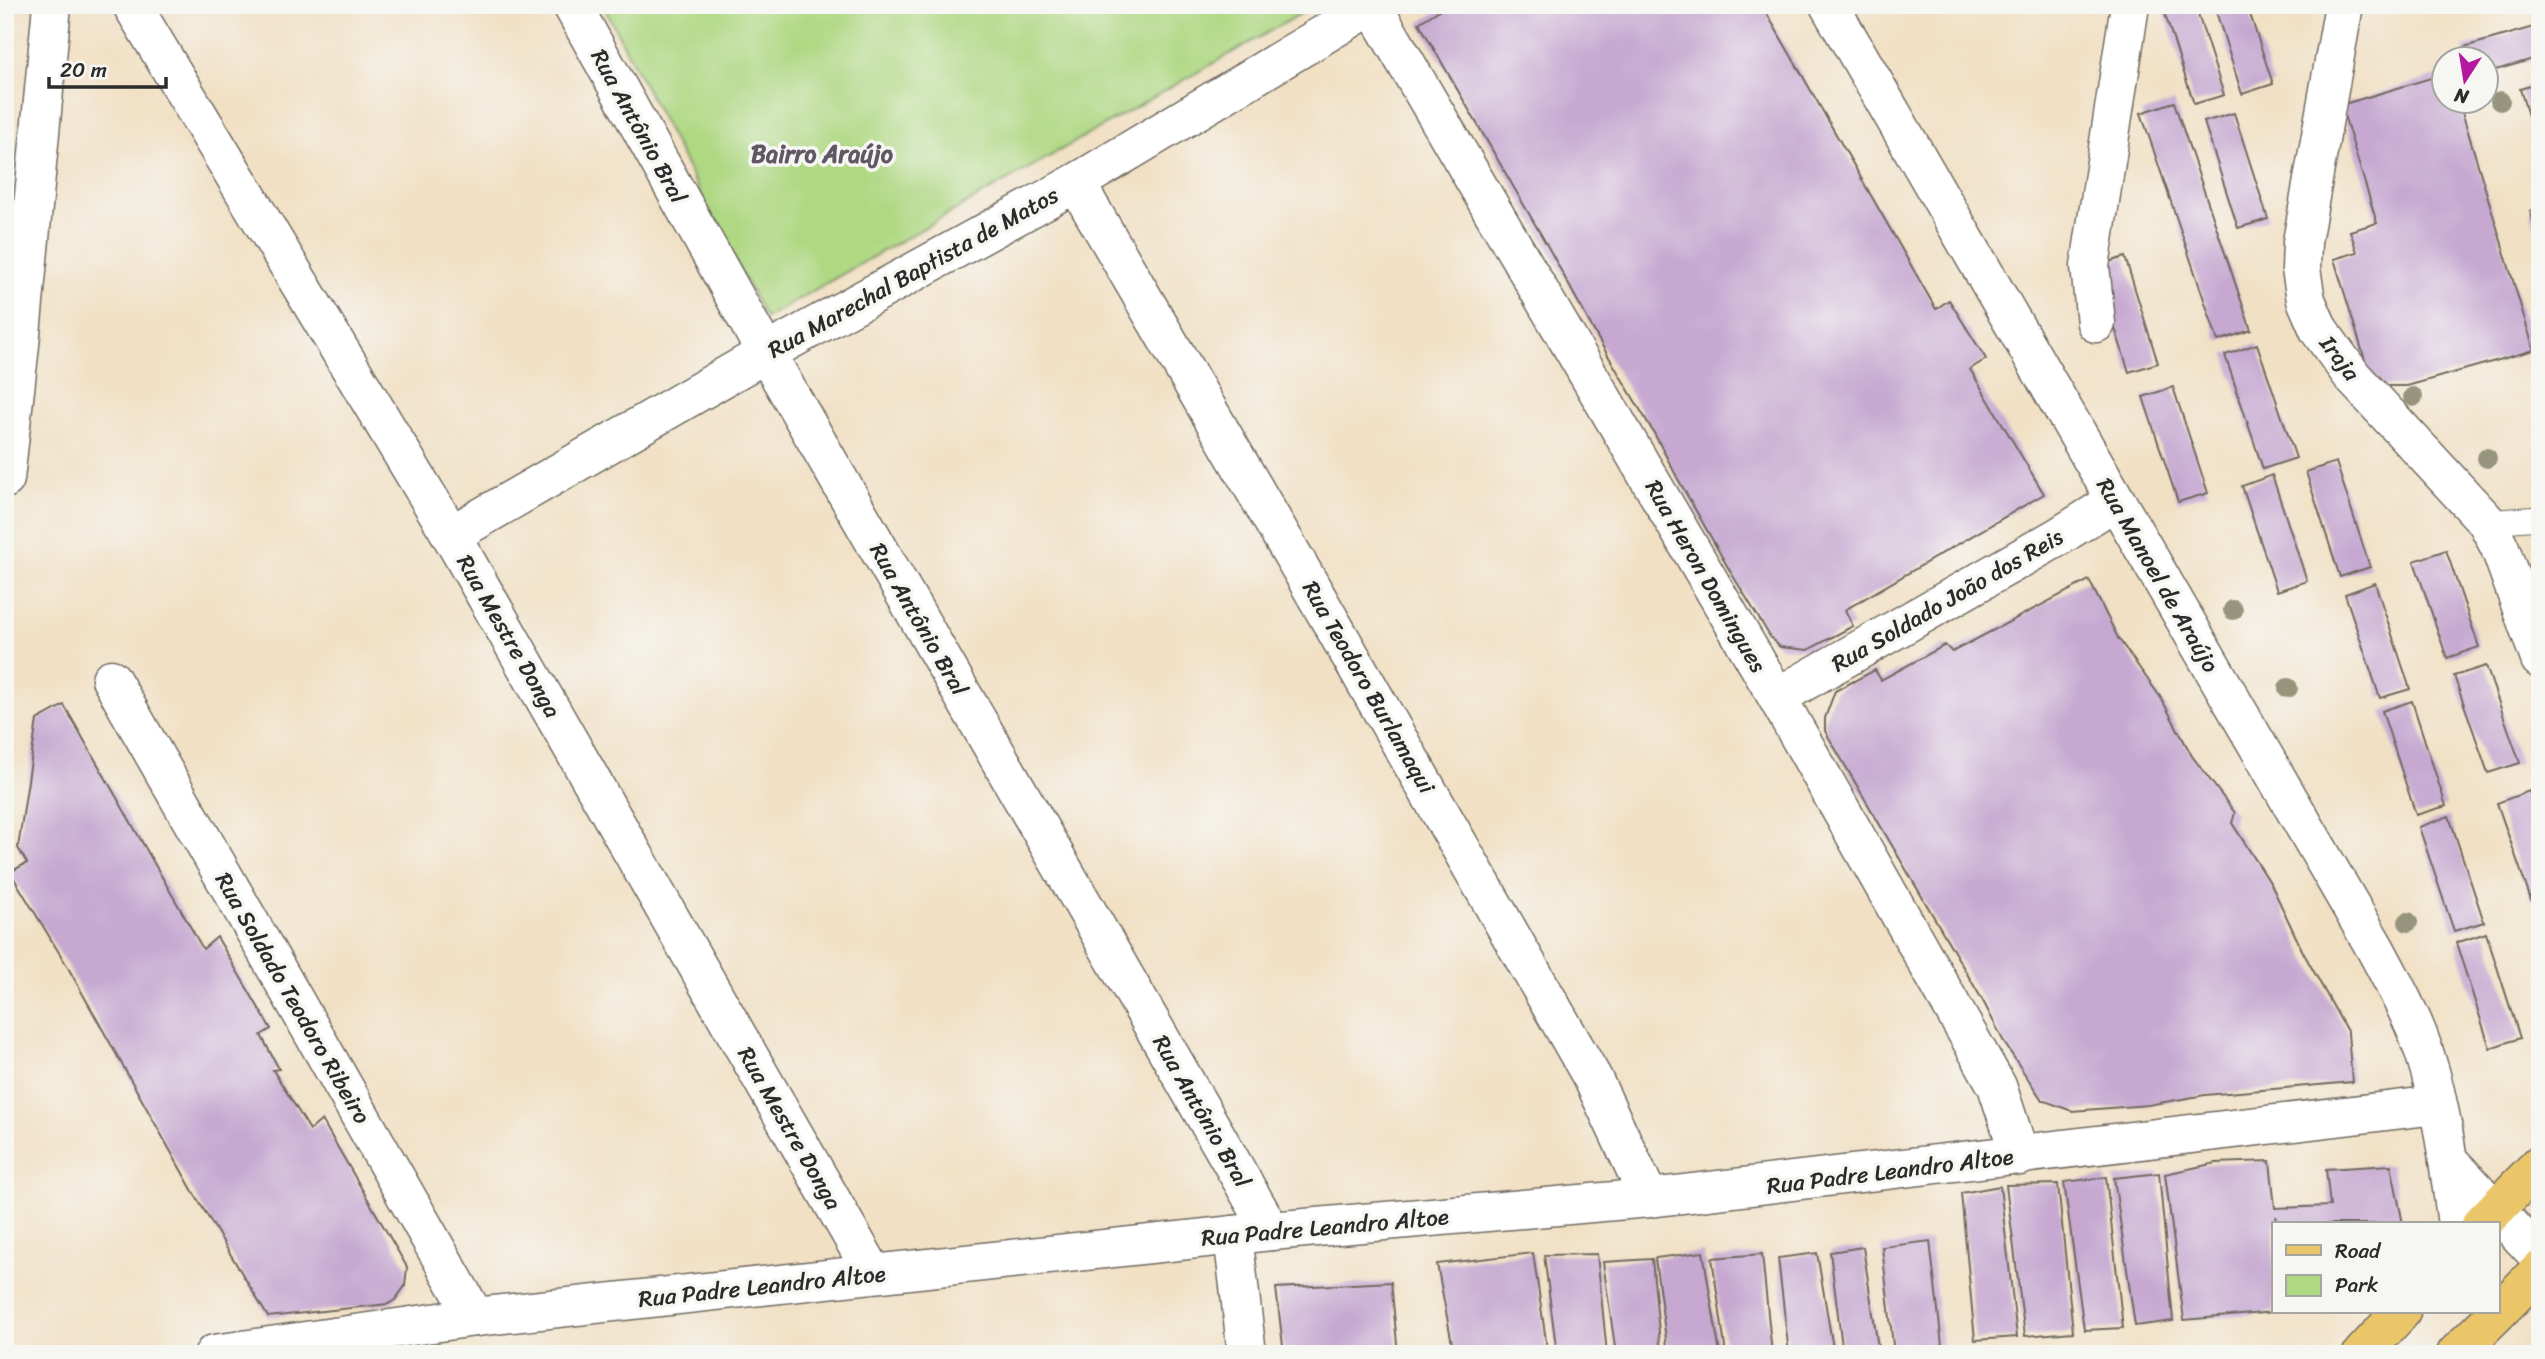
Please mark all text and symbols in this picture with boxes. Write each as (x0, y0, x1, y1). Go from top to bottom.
street label: Rua Antônio Bral (579, 41, 698, 212)
scale bar (49, 46, 166, 90)
north arrow (2430, 46, 2500, 116)
text: 20 m (60, 51, 107, 89)
text: N (2451, 78, 2472, 114)
district label: Bairro Araújo (751, 133, 894, 175)
street label: Rua Marechal Baptista de Matos (760, 175, 1067, 370)
street label: Iraja (2308, 326, 2371, 391)
street label: Rua Manoel de Araújo (2085, 470, 2231, 681)
street label: Rua Heron Domingues (1633, 472, 1778, 681)
street label: Rua Soldado João dos Reis (1823, 517, 2072, 684)
street label: Rua Antônio Bral (858, 535, 979, 704)
street label: Rua Mestre Donga (445, 547, 572, 726)
street label: Rua Teodoro Burlamaqui (1291, 573, 1447, 802)
street label: Rua Soldado Teodoro Ribeiro (203, 864, 382, 1132)
street label: Rua Antônio Bral (1141, 1027, 1262, 1196)
street label: Rua Mestre Donga (726, 1039, 853, 1218)
street label: Rua Padre Leandro Altoe (1764, 1136, 2016, 1207)
street label: Rua Padre Leandro Altoe (1200, 1196, 1451, 1259)
legend (2272, 1222, 2500, 1314)
text: Road (2335, 1232, 2382, 1270)
street label: Rua Padre Leandro Altoe (636, 1253, 888, 1320)
text: Park (2335, 1266, 2378, 1304)

